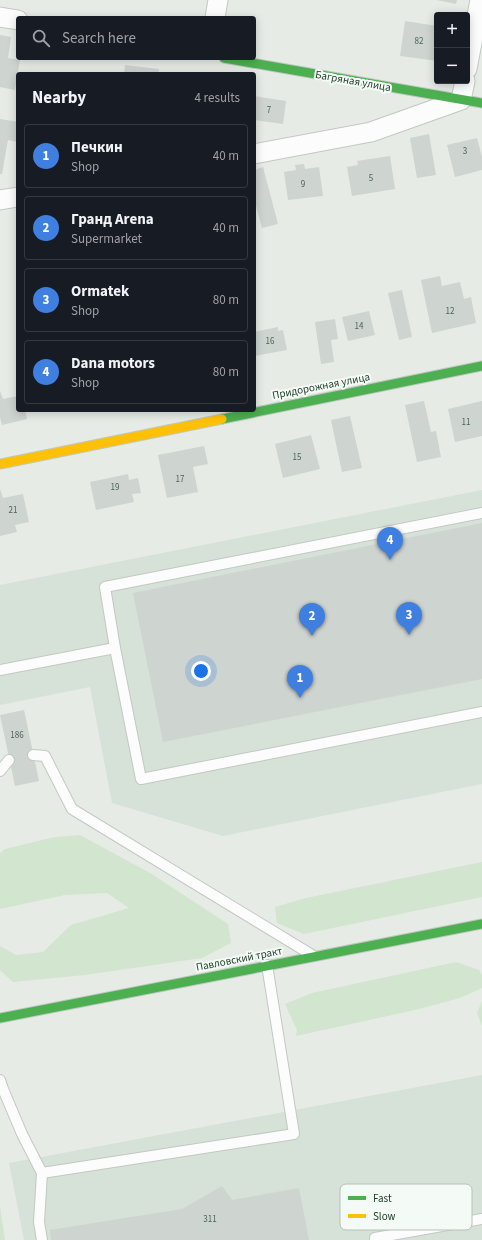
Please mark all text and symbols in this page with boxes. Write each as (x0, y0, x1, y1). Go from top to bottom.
map controls (434, 12, 470, 84)
button: + (434, 12, 470, 48)
search box (16, 16, 256, 60)
icon: search (30, 27, 52, 49)
text: Search here (62, 28, 136, 49)
house number: 82 (415, 35, 424, 48)
button: − (434, 48, 470, 84)
street label: Багряная улица (314, 67, 392, 95)
text: Nearby (32, 86, 86, 110)
text: 4 results (195, 89, 240, 107)
house number: 7 (267, 104, 272, 117)
text: Печкин (71, 137, 123, 158)
house number: 3 (463, 145, 468, 158)
text: 1 (43, 147, 49, 165)
text: 40 m (213, 147, 239, 165)
text: Shop (71, 158, 99, 176)
house number: 5 (369, 172, 374, 185)
house number: 9 (301, 178, 306, 191)
text: Гранд Arena (71, 209, 154, 230)
text: 2 (43, 219, 49, 237)
text: 40 m (213, 219, 239, 237)
text: Supermarket (71, 230, 142, 248)
text: Ormatek (71, 281, 129, 302)
text: 3 (43, 291, 49, 309)
text: 80 m (213, 291, 239, 309)
text: Shop (71, 302, 99, 320)
house number: 12 (446, 305, 455, 318)
house number: 14 (355, 320, 364, 333)
house number: 16 (266, 335, 275, 348)
text: Dana motors (71, 353, 155, 374)
text: 4 (43, 363, 49, 381)
text: 80 m (213, 363, 239, 381)
street label: Придорожная улица (271, 369, 371, 403)
text: Shop (71, 374, 99, 392)
house number: 11 (462, 416, 470, 429)
house number: 15 (293, 451, 302, 464)
house number: 17 (176, 473, 185, 486)
house number: 19 (111, 481, 120, 494)
house number: 21 (9, 504, 17, 517)
pin: 4 (377, 527, 403, 560)
pin: 3 (396, 602, 422, 635)
pin: 2 (299, 603, 325, 636)
your location (191, 661, 211, 681)
pin: 1 (287, 665, 313, 698)
house number: 186 (10, 729, 24, 742)
street label: Павловский тракт (195, 943, 283, 975)
legend (340, 1184, 472, 1230)
text: Fast (373, 1191, 392, 1206)
text: Slow (373, 1209, 396, 1224)
house number: 311 (203, 1213, 217, 1226)

